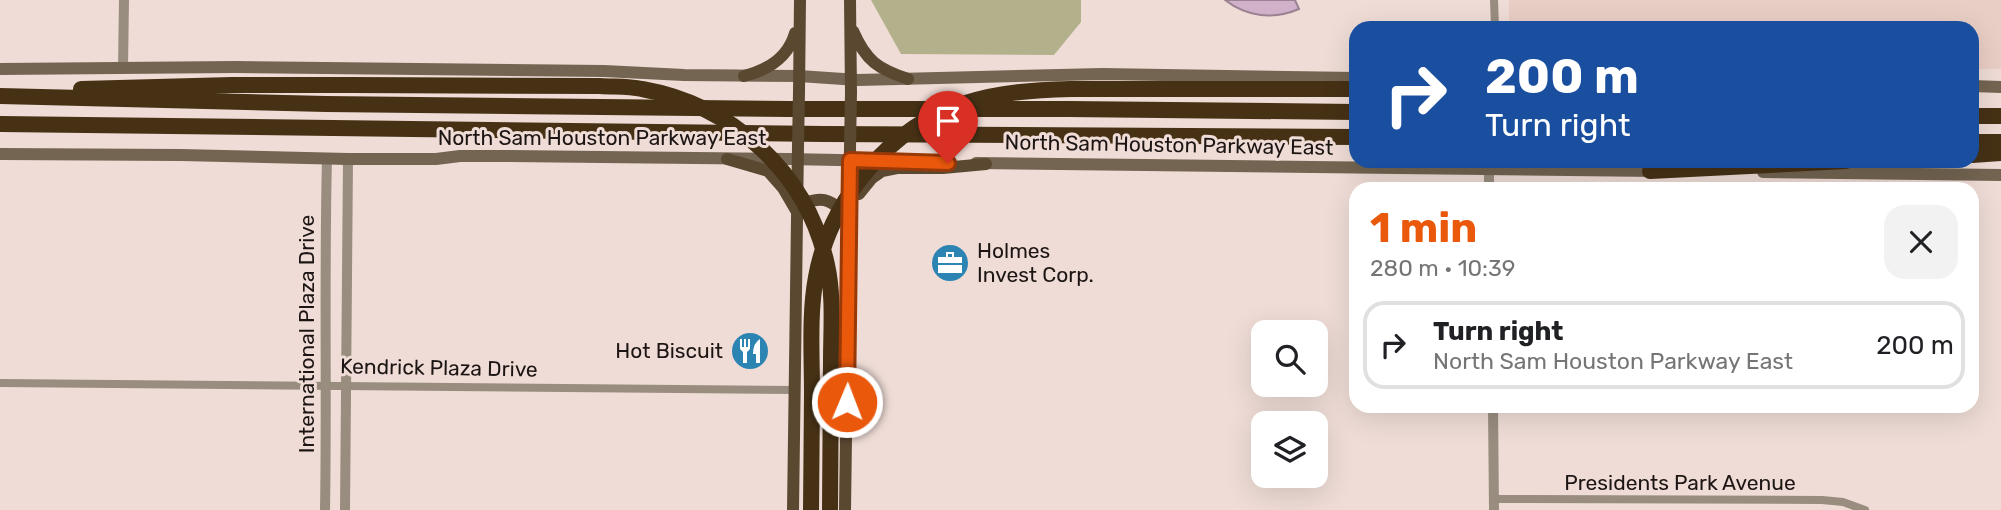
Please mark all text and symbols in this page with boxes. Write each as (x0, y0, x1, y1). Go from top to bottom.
text: 200 m (1485, 47, 1639, 105)
icon: right (1370, 49, 1461, 140)
pin (918, 91, 978, 163)
icon: arrive (929, 102, 967, 140)
text: Turn right (1485, 106, 1630, 144)
street label: North Sam Houston Parkway East (438, 125, 766, 150)
street label: North Sam Houston Parkway East (1004, 129, 1334, 160)
text: 1 min (1370, 203, 1477, 253)
button: close (1884, 205, 1958, 279)
street label: International Plaza Drive (294, 215, 319, 453)
place label: Holmes Invest Corp. (977, 238, 1094, 287)
office icon: Holmes Invest Corp. (929, 242, 971, 284)
text: 280 m · 10:39 (1370, 254, 1515, 282)
text: Turn right (1433, 316, 1563, 347)
map controls (1251, 320, 1328, 488)
button: search (1251, 320, 1328, 397)
icon: right (1374, 326, 1412, 364)
restaurant icon: Hot Biscuit (729, 330, 771, 372)
text: 200 m (1876, 330, 1954, 361)
place label: Hot Biscuit (615, 338, 723, 363)
text: North Sam Houston Parkway East (1433, 347, 1793, 375)
street label: Kendrick Plaza Drive (340, 353, 538, 382)
position arrow (810, 365, 884, 439)
button: layers (1251, 411, 1328, 488)
street label: Presidents Park Avenue (1564, 470, 1796, 495)

